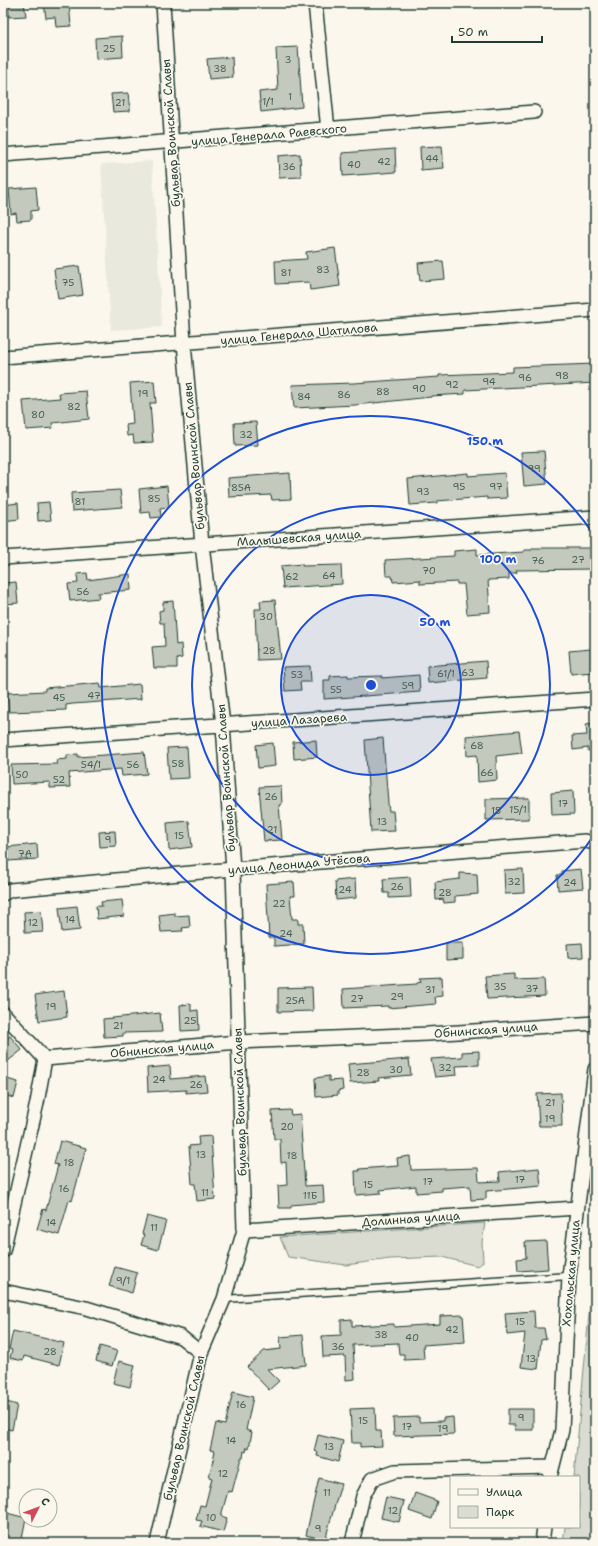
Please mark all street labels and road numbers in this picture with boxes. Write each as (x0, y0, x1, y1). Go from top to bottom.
street label: бульвар Воинской Славы (158, 58, 184, 208)
street label: улица Генерала Раевского (191, 120, 347, 150)
street label: улица Генерала Шатилова (220, 319, 379, 349)
street label: бульвар Воинской Славы (180, 381, 208, 531)
street label: Малышевская улица (236, 526, 362, 550)
street label: бульвар Воинской Славы (213, 703, 239, 853)
street label: улица Лазарева (250, 709, 348, 731)
street label: улица Леонида Утёсова (227, 850, 371, 878)
street label: Обнинская улица (433, 1018, 539, 1042)
street label: бульвар Воинской Славы (229, 1028, 251, 1176)
street label: Обнинская улица (109, 1036, 215, 1062)
street label: Долинная улица (361, 1208, 461, 1230)
street label: Хохольская улица (558, 1218, 584, 1327)
street label: бульвар Воинской Славы (160, 1354, 208, 1502)

